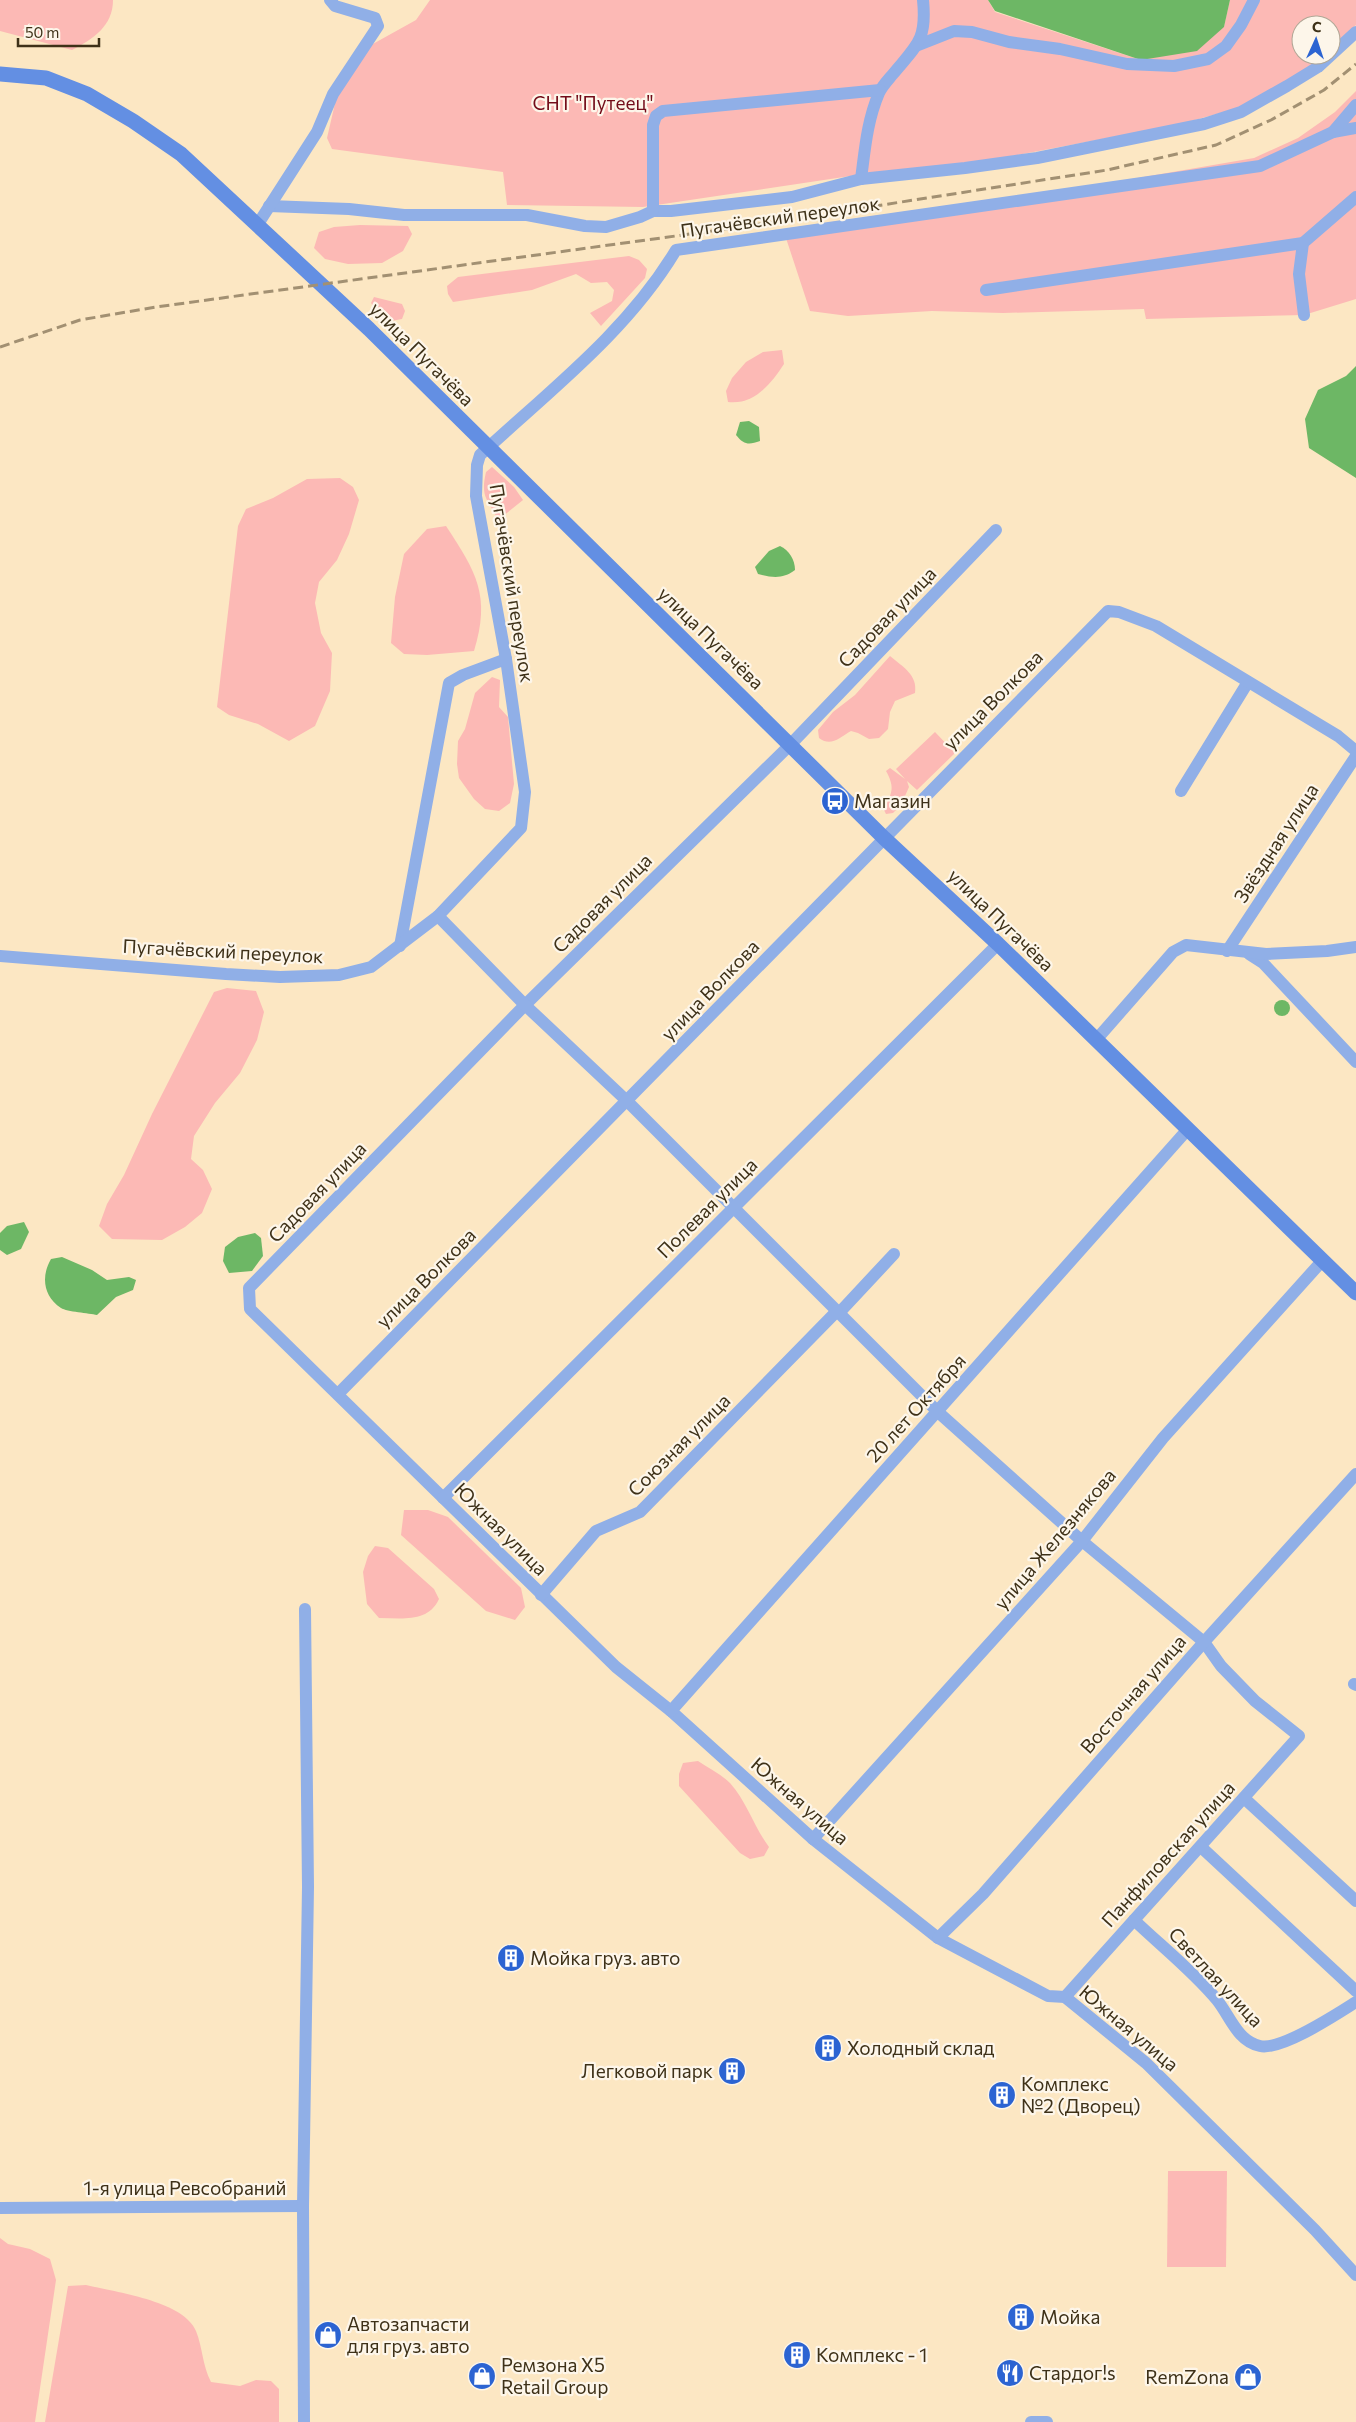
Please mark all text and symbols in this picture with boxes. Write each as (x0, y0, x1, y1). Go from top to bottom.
scale bar (18, 15, 99, 47)
north arrow (1291, 15, 1341, 65)
text: С (1311, 18, 1322, 35)
text: 50 m (25, 23, 59, 41)
park label: СНТ "Путеец" (532, 91, 654, 114)
street label: Пугачёвский переулок (679, 191, 881, 242)
street label: улица Пугачёва (365, 297, 479, 411)
street label: Пугачёвский переулок (485, 482, 540, 684)
street label: Садовая улица (833, 562, 940, 672)
street label: улица Пугачёва (654, 581, 769, 694)
street label: улица Волкова (938, 645, 1047, 754)
street label: Звёздная улица (1228, 779, 1323, 907)
bus stop icon: Магазин (820, 786, 850, 816)
place label: Магазин (854, 789, 931, 812)
street label: Садовая улица (547, 848, 656, 957)
street label: улица Пугачёва (944, 863, 1059, 976)
street label: Пугачёвский переулок (122, 934, 324, 967)
street label: улица Волкова (656, 935, 763, 1045)
street label: Садовая улица (263, 1137, 370, 1247)
street label: Полевая улица (652, 1153, 761, 1262)
street label: улица Волкова (371, 1223, 480, 1332)
street label: 20 лет Октября (861, 1349, 970, 1466)
street label: Союзная улица (623, 1389, 735, 1501)
street label: улица Железнякова (989, 1464, 1120, 1614)
street label: Южная улица (450, 1477, 553, 1580)
street label: Восточная улица (1075, 1630, 1190, 1758)
street label: Южная улица (747, 1752, 854, 1849)
street label: Панфиловская улица (1096, 1776, 1239, 1931)
street label: Светлая улица (1164, 1922, 1268, 2031)
building icon: Мойка груз. авто (496, 1943, 526, 1973)
place label: Мойка груз. авто (530, 1946, 680, 1969)
street label: Южная улица (1075, 1980, 1183, 2076)
building icon: Холодный склад (813, 2033, 843, 2063)
place label: Холодный склад (847, 2036, 994, 2059)
building icon: Легковой парк (717, 2056, 747, 2086)
place label: Легковой парк (581, 2059, 713, 2082)
place label: Комплекс №2 (Дворец) (1021, 2072, 1141, 2117)
building icon: Комплекс №2 (Дворец) (987, 2080, 1017, 2110)
street label: 1-я улица Ревсобраний (84, 2176, 286, 2199)
building icon: Мойка (1006, 2302, 1036, 2332)
place label: Мойка (1040, 2305, 1100, 2328)
place label: Автозапчасти для груз. авто (347, 2312, 470, 2357)
shop icon: Автозапчасти для груз. авто (313, 2320, 343, 2350)
building icon: Комплекс - 1 (782, 2340, 812, 2370)
place label: Комплекс - 1 (816, 2343, 927, 2366)
place label: Ремзона X5 Retail Group (501, 2353, 608, 2398)
restaurant icon: Стардог!s (995, 2358, 1025, 2388)
shop icon: Ремзона X5 Retail Group (467, 2361, 497, 2391)
place label: Стардог!s (1029, 2361, 1116, 2384)
shop icon: RemZona (1233, 2362, 1263, 2392)
place label: RemZona (1145, 2365, 1229, 2388)

